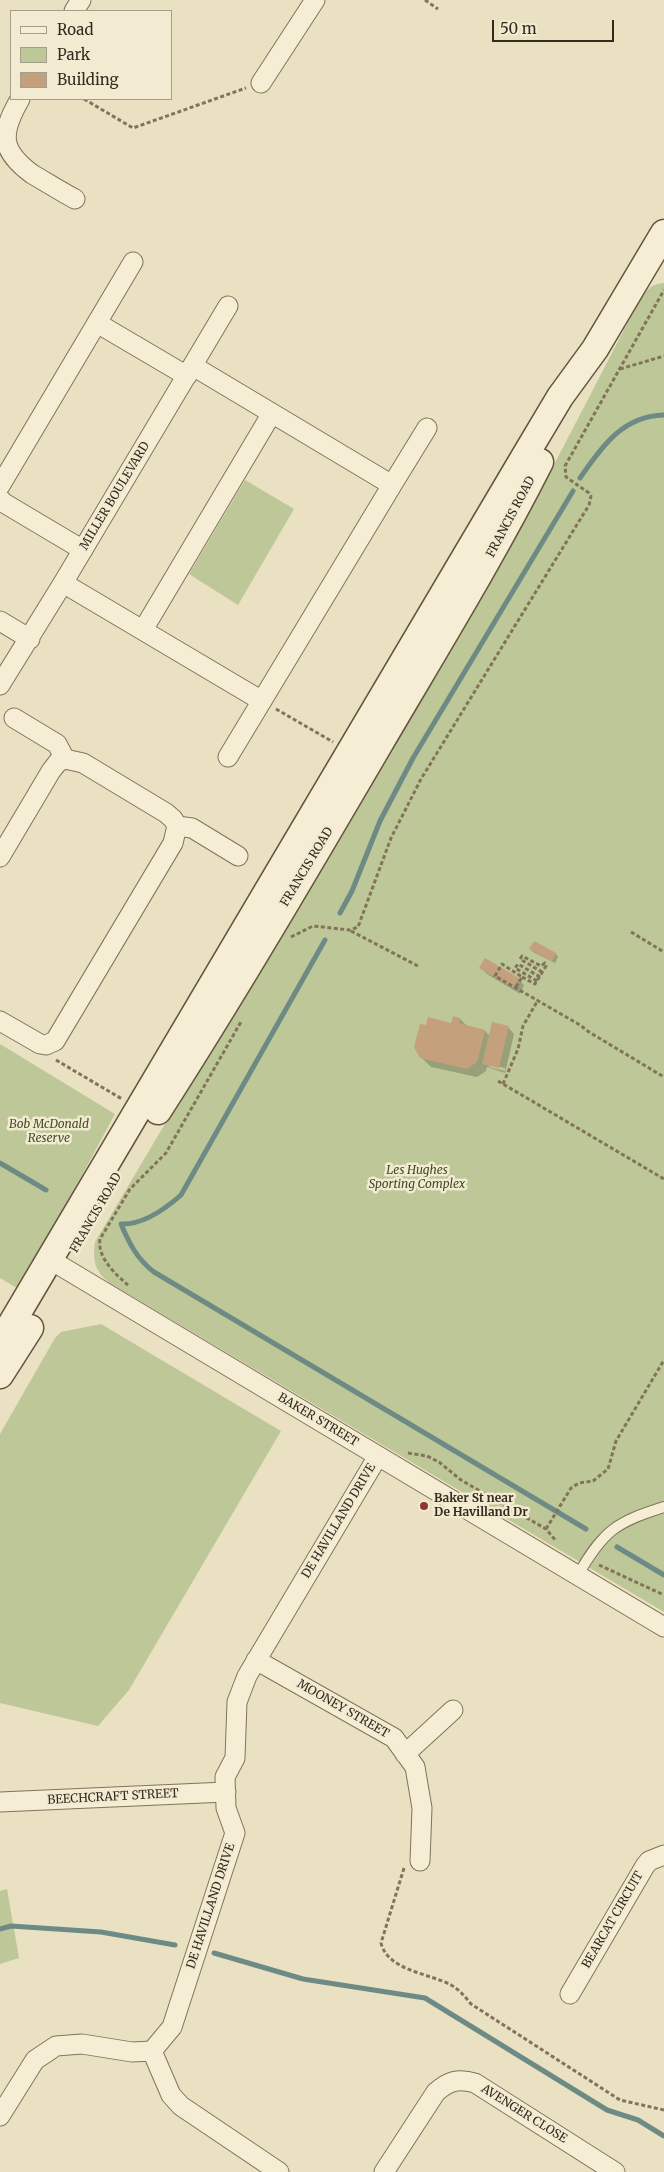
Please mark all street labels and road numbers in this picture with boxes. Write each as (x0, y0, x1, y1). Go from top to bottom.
street label: MILLER BOULEVARD (77, 439, 153, 553)
street label: FRANCIS ROAD (484, 474, 538, 560)
street label: FRANCIS ROAD (278, 825, 336, 909)
street label: FRANCIS ROAD (67, 1170, 125, 1256)
street label: BAKER STREET (275, 1390, 361, 1450)
street label: DE HAVILLAND DRIVE (299, 1461, 379, 1581)
street label: MOONEY STREET (294, 1677, 392, 1741)
street label: BEECHCRAFT STREET (47, 1786, 179, 1808)
street label: DE HAVILLAND DRIVE (184, 1841, 238, 1971)
street label: BEARCAT CIRCUIT (579, 1869, 647, 1971)
street label: AVENGER CLOSE (478, 2082, 570, 2146)

